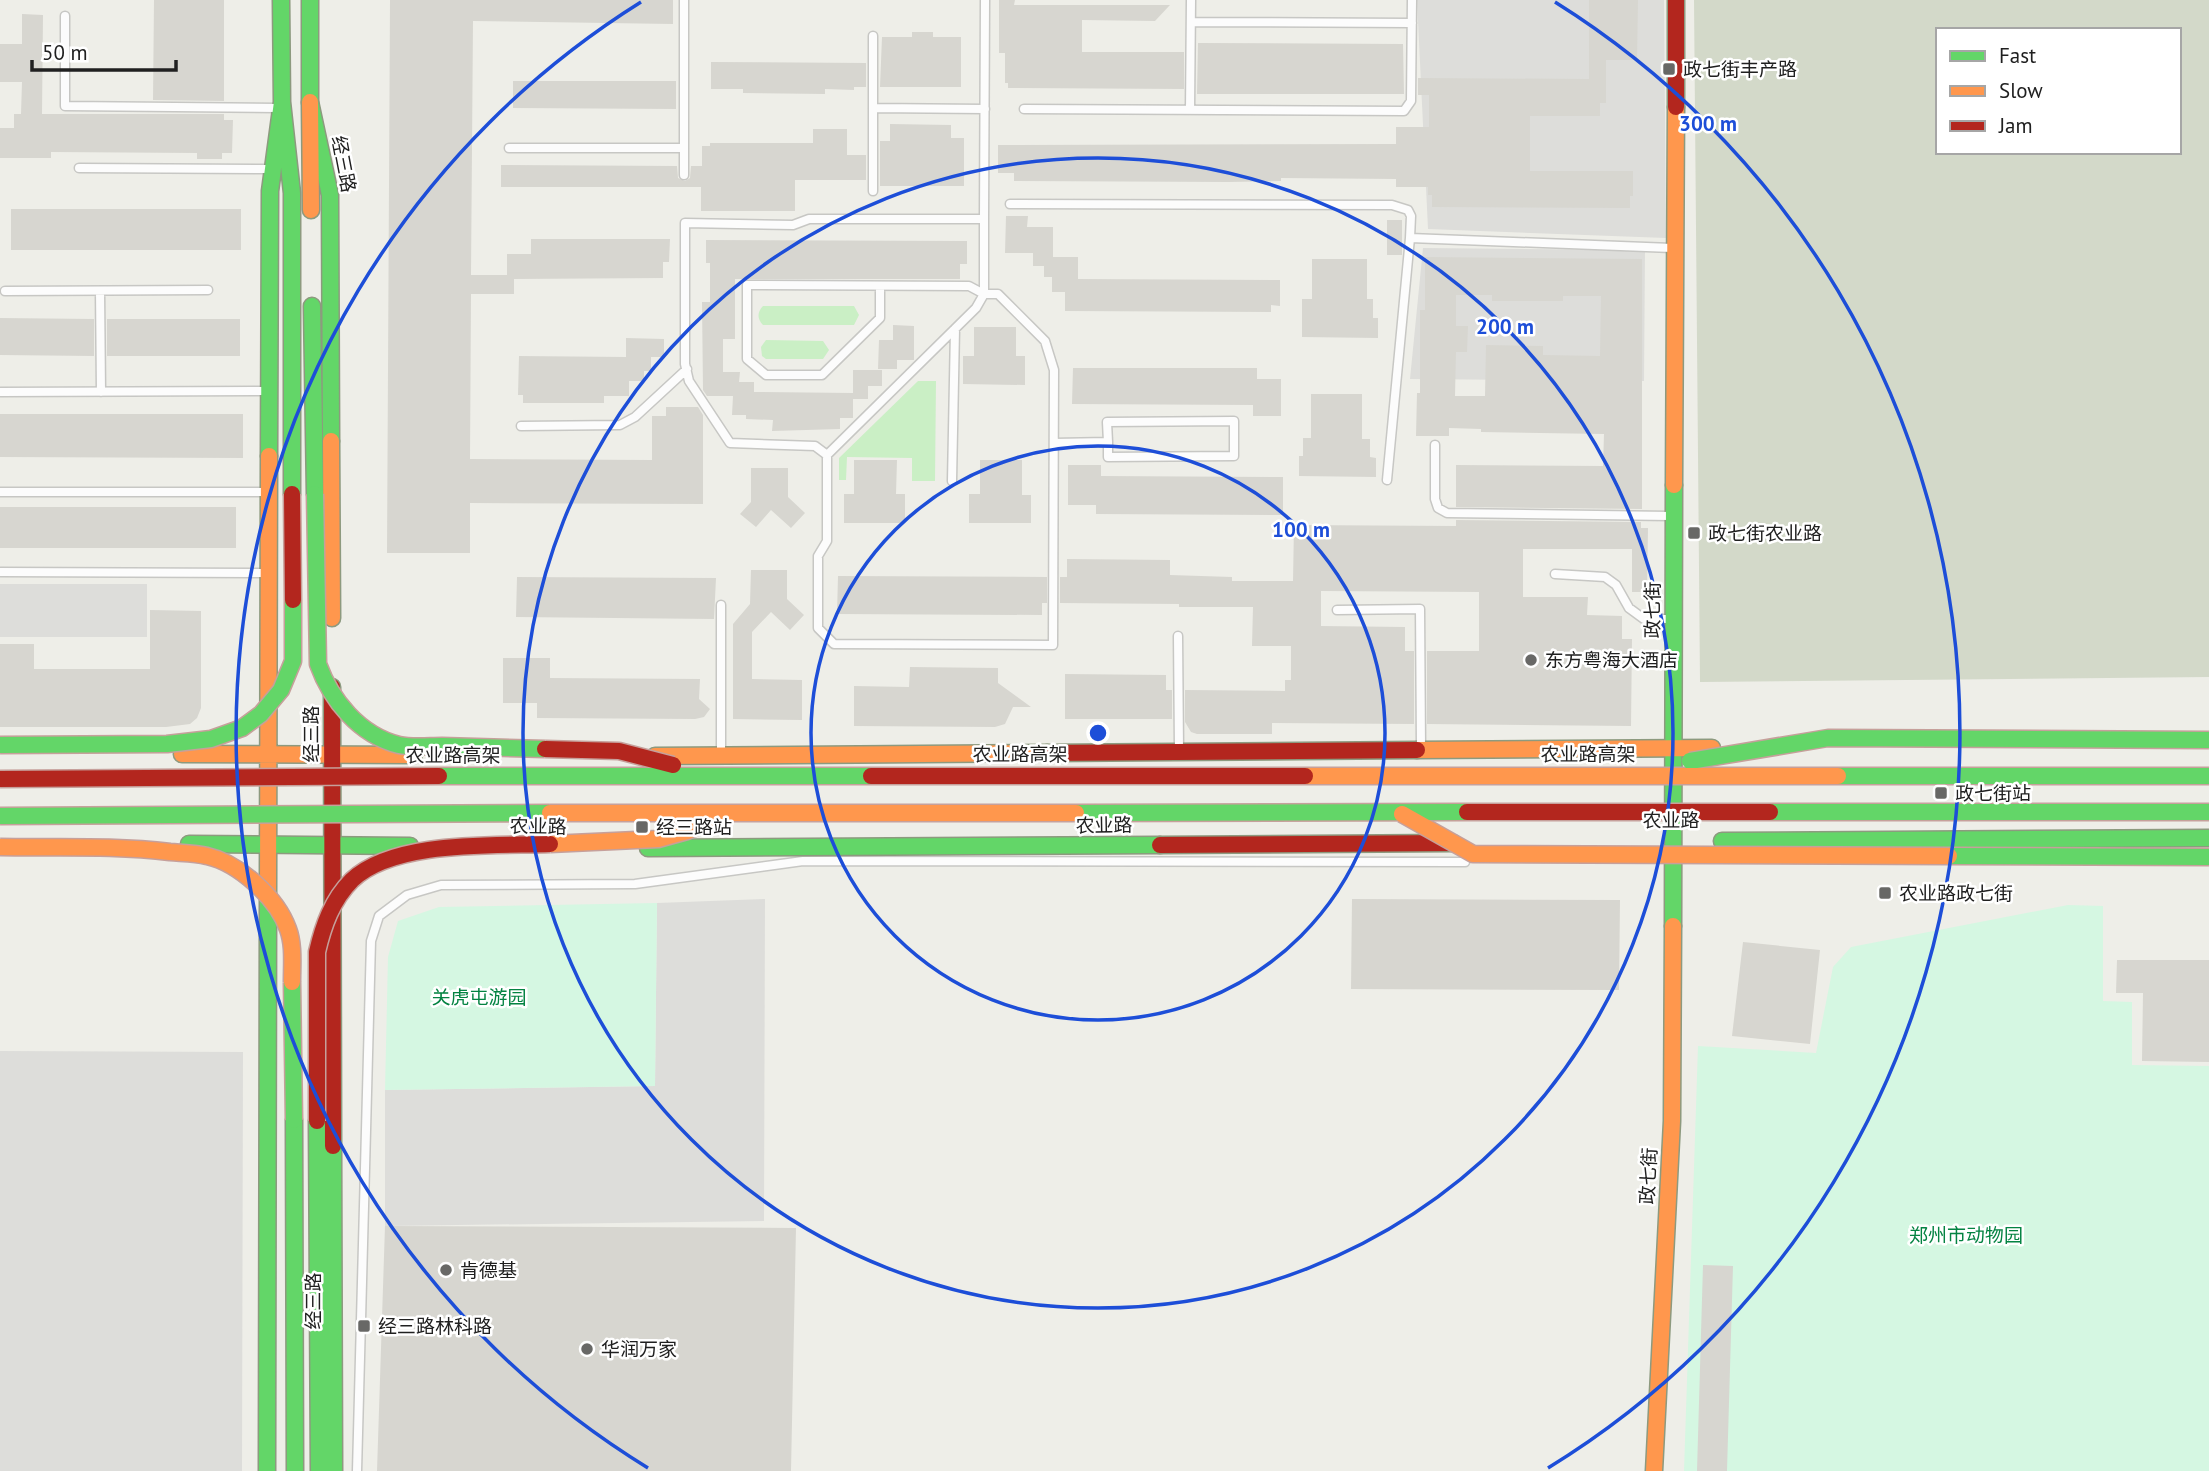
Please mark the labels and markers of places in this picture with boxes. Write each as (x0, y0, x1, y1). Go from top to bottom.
place label: 政七街丰产路 (1683, 57, 1797, 81)
marker: 政七街丰产路 (1661, 61, 1677, 77)
place label: 政七街农业路 (1708, 521, 1822, 545)
marker: 政七街农业路 (1686, 525, 1702, 541)
place label: 东方粤海大酒店 (1545, 648, 1678, 672)
marker: 东方粤海大酒店 (1523, 652, 1539, 668)
centre of rings (1086, 721, 1110, 745)
place label: 政七街站 (1955, 781, 2031, 805)
marker: 政七街站 (1933, 785, 1949, 801)
place label: 经三路站 (656, 815, 732, 839)
marker: 经三路站 (634, 819, 650, 835)
place label: 农业路政七街 (1899, 881, 2013, 905)
marker: 农业路政七街 (1877, 885, 1893, 901)
place label: 肯德基 (460, 1258, 517, 1282)
marker: 肯德基 (438, 1262, 454, 1278)
place label: 经三路林科路 (378, 1314, 492, 1338)
marker: 经三路林科路 (356, 1318, 372, 1334)
place label: 华润万家 (601, 1337, 677, 1361)
marker: 华润万家 (579, 1341, 595, 1357)

